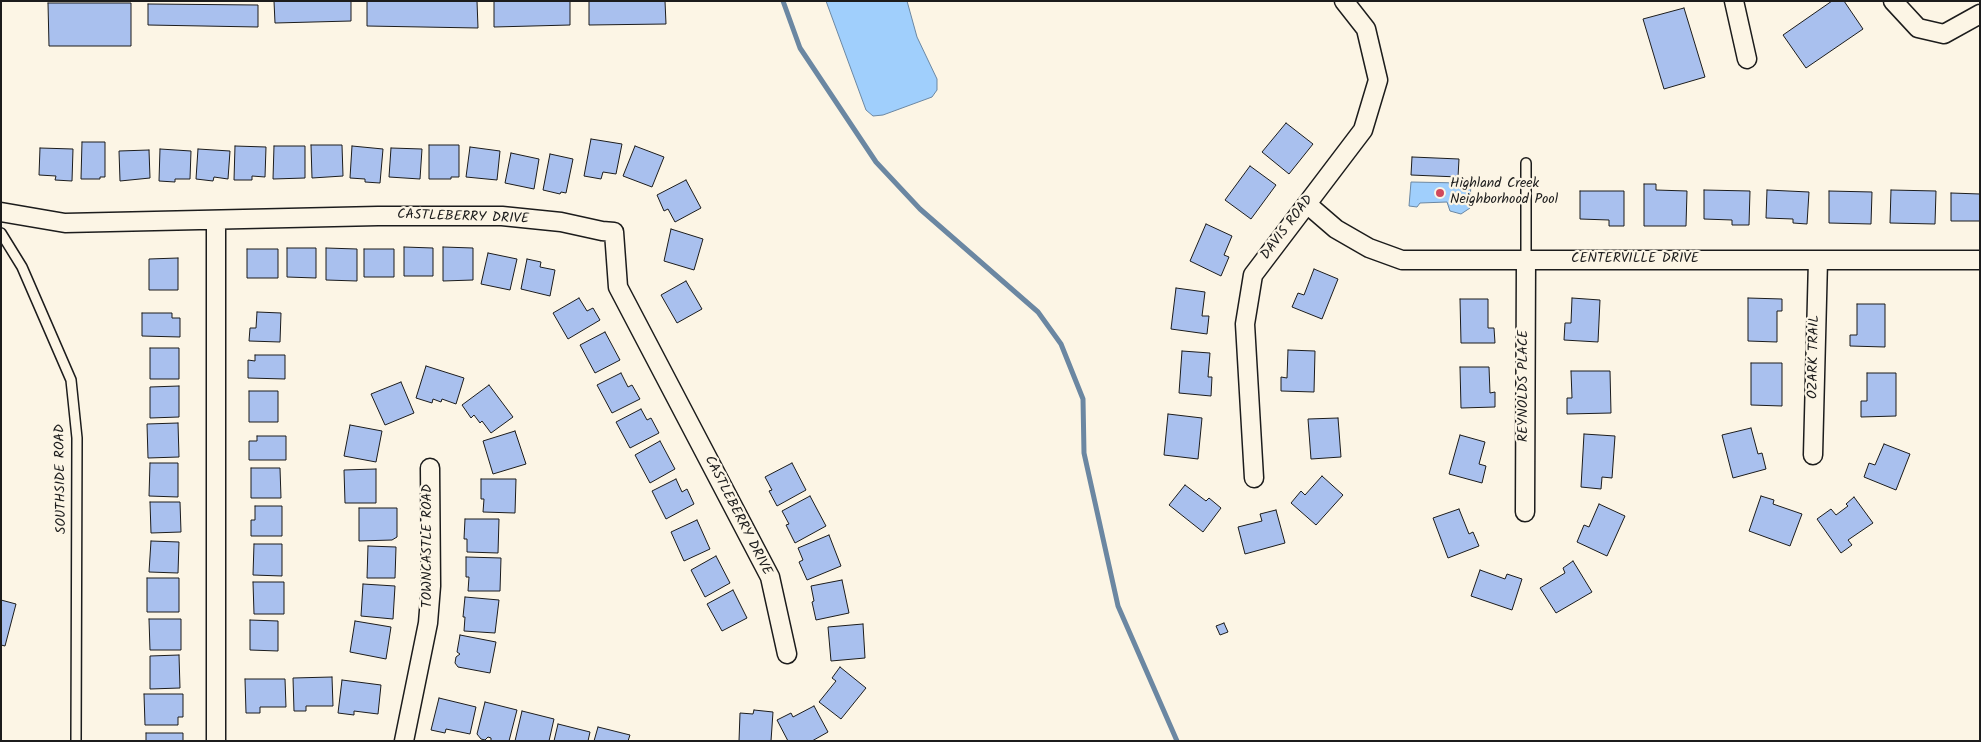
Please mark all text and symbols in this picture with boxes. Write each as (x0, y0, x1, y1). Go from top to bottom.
place label: Highland Creek Neighborhood Pool (1450, 177, 1558, 210)
marker: Highland Creek Neighborhood Pool (1434, 187, 1446, 199)
street label: DAVIS ROAD (1258, 192, 1318, 264)
street label: CASTLEBERRY DRIVE (397, 207, 529, 229)
street label: CENTERVILLE DRIVE (1571, 252, 1699, 268)
street label: OZARK TRAIL (1806, 315, 1824, 399)
street label: REYNOLDS PLACE (1517, 330, 1533, 442)
street label: SOUTHSIDE ROAD (53, 424, 71, 534)
street label: CASTLEBERRY DRIVE (700, 453, 774, 579)
street label: TOWNCASTLE ROAD (421, 484, 437, 608)

